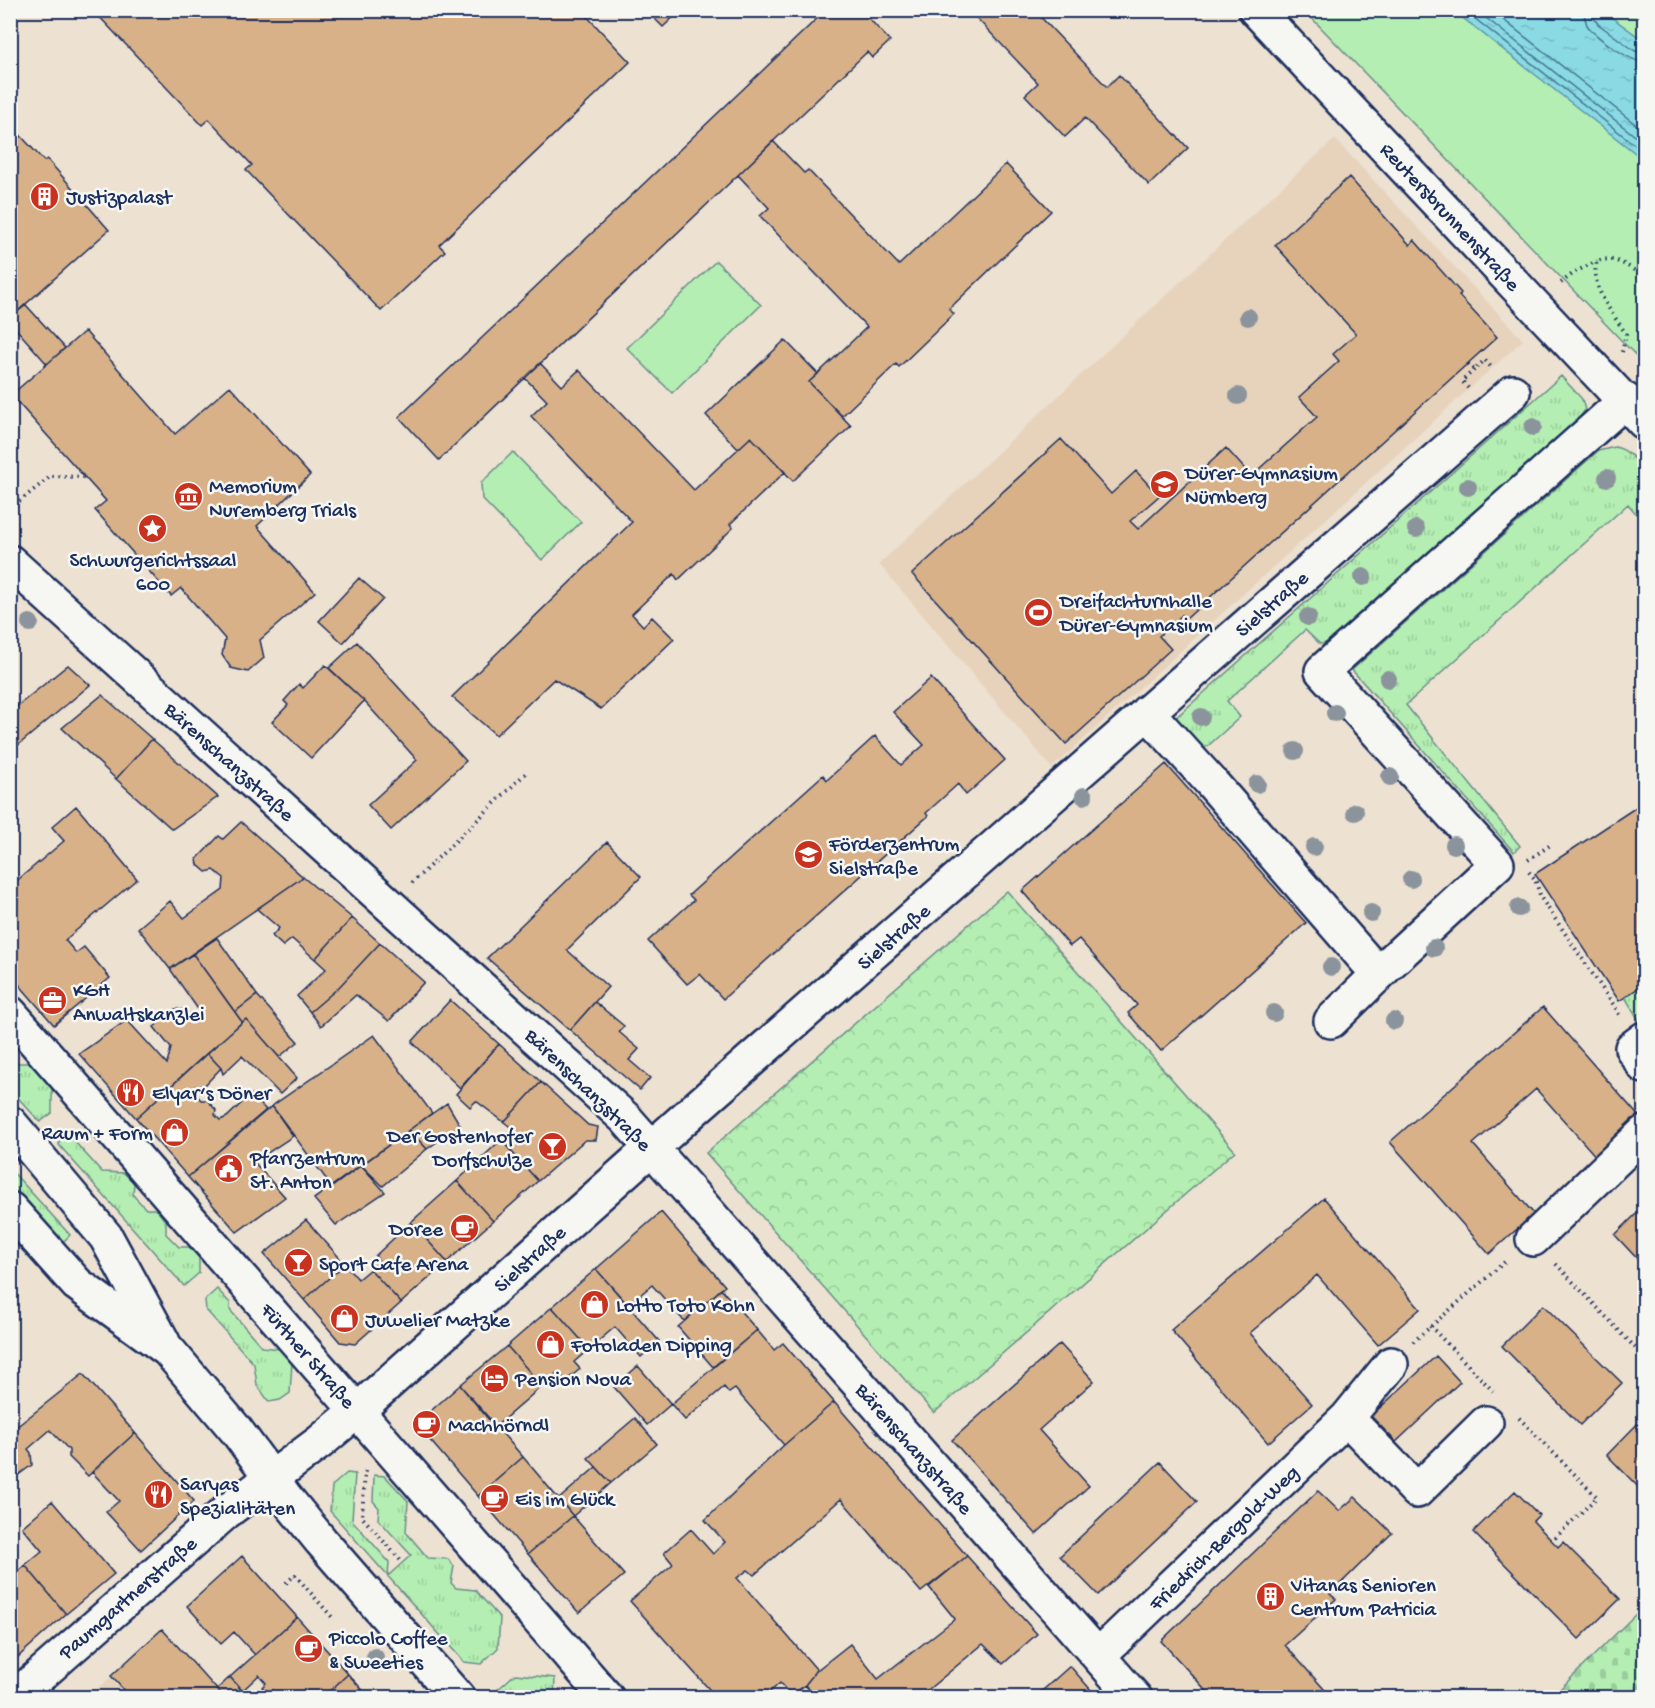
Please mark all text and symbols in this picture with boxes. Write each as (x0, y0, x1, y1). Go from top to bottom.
street label: Reutersbrunnenstraße (1373, 139, 1525, 299)
building icon: Justizpalast (29, 180, 61, 212)
place label: Justizpalast (66, 187, 174, 212)
place label: Dürer-Gymnasium Nürnberg (1183, 463, 1338, 512)
school or university icon: Dürer-Gymnasium Nürnberg (1148, 468, 1180, 500)
place label: Memorium Nuremberg Trials (209, 476, 357, 525)
museum icon: Memorium Nuremberg Trials (172, 481, 204, 513)
place icon: Schwurgerichtssaal 600 (137, 512, 169, 544)
place label: Schwurgerichtssaal 600 (70, 550, 236, 599)
street label: Sielstraße (1232, 566, 1316, 644)
place label: Dreifachturnhalle Dürer-Gymnasium (1058, 591, 1213, 640)
sports icon: Dreifachturnhalle Dürer-Gymnasium (1023, 596, 1055, 628)
street label: Bärenschanzstraße (157, 698, 299, 829)
place label: Förderzentrum Sielstraße (828, 834, 960, 883)
school or university icon: Förderzentrum Sielstraße (792, 839, 824, 871)
street label: Sielstraße (854, 899, 938, 977)
place label: KGH Anwaltskanzlei (73, 980, 205, 1029)
office icon: KGH Anwaltskanzlei (36, 985, 68, 1017)
street label: Bärenschanzstraße (517, 1024, 656, 1159)
restaurant icon: Elyar‘s Döner (115, 1076, 147, 1108)
place label: Elyar‘s Döner (152, 1083, 273, 1108)
shop icon: Raum + Form (158, 1116, 190, 1148)
place label: Raum + Form (41, 1123, 153, 1148)
place label: Der Gostenhofer Dorfschulze (385, 1126, 534, 1175)
bar icon: Der Gostenhofer Dorfschulze (537, 1131, 569, 1163)
place label: Pfarrzentrum St. Anton (249, 1148, 365, 1197)
public building icon: Pfarrzentrum St. Anton (213, 1153, 245, 1185)
cafe icon: Doree (448, 1212, 480, 1244)
place label: Doree (387, 1219, 444, 1244)
street label: Sielstraße (490, 1221, 574, 1300)
bar icon: Sport Cafe Arena (282, 1247, 314, 1279)
place label: Sport Cafe Arena (319, 1254, 470, 1279)
shop icon: Lotto Toto Kohn (579, 1288, 611, 1320)
place label: Lotto Toto Kohn (616, 1295, 755, 1320)
street label: Fürther Straße (253, 1298, 360, 1416)
shop icon: Juwelier Matzke (328, 1303, 360, 1335)
place label: Juwelier Matzke (365, 1310, 511, 1335)
shop icon: Fotoladen Dipping (534, 1328, 566, 1360)
place label: Fotoladen Dipping (570, 1335, 732, 1360)
hotel icon: Pension Nova (478, 1362, 510, 1394)
place label: Pension Nova (514, 1369, 632, 1394)
street label: Bärenschanzstraße (848, 1378, 977, 1522)
cafe icon: Machhörndl (411, 1408, 443, 1440)
place label: Machhörndl (448, 1415, 549, 1440)
street label: Friedrich-Bergold-Weg (1144, 1461, 1306, 1618)
place label: Saryas Spezialitäten (180, 1474, 295, 1523)
restaurant icon: Saryas Spezialitäten (143, 1479, 175, 1511)
cafe icon: Eis im Glück (478, 1482, 510, 1514)
place label: Eis im Glück (515, 1489, 617, 1514)
street label: Paumgartnerstraße (54, 1532, 204, 1667)
place label: Vitanas Senioren Centrum Patricia (1290, 1575, 1437, 1624)
building icon: Vitanas Senioren Centrum Patricia (1254, 1580, 1286, 1612)
place label: Piccolo Coffee & Sweeties (328, 1628, 449, 1677)
cafe icon: Piccolo Coffee & Sweeties (292, 1633, 324, 1665)

